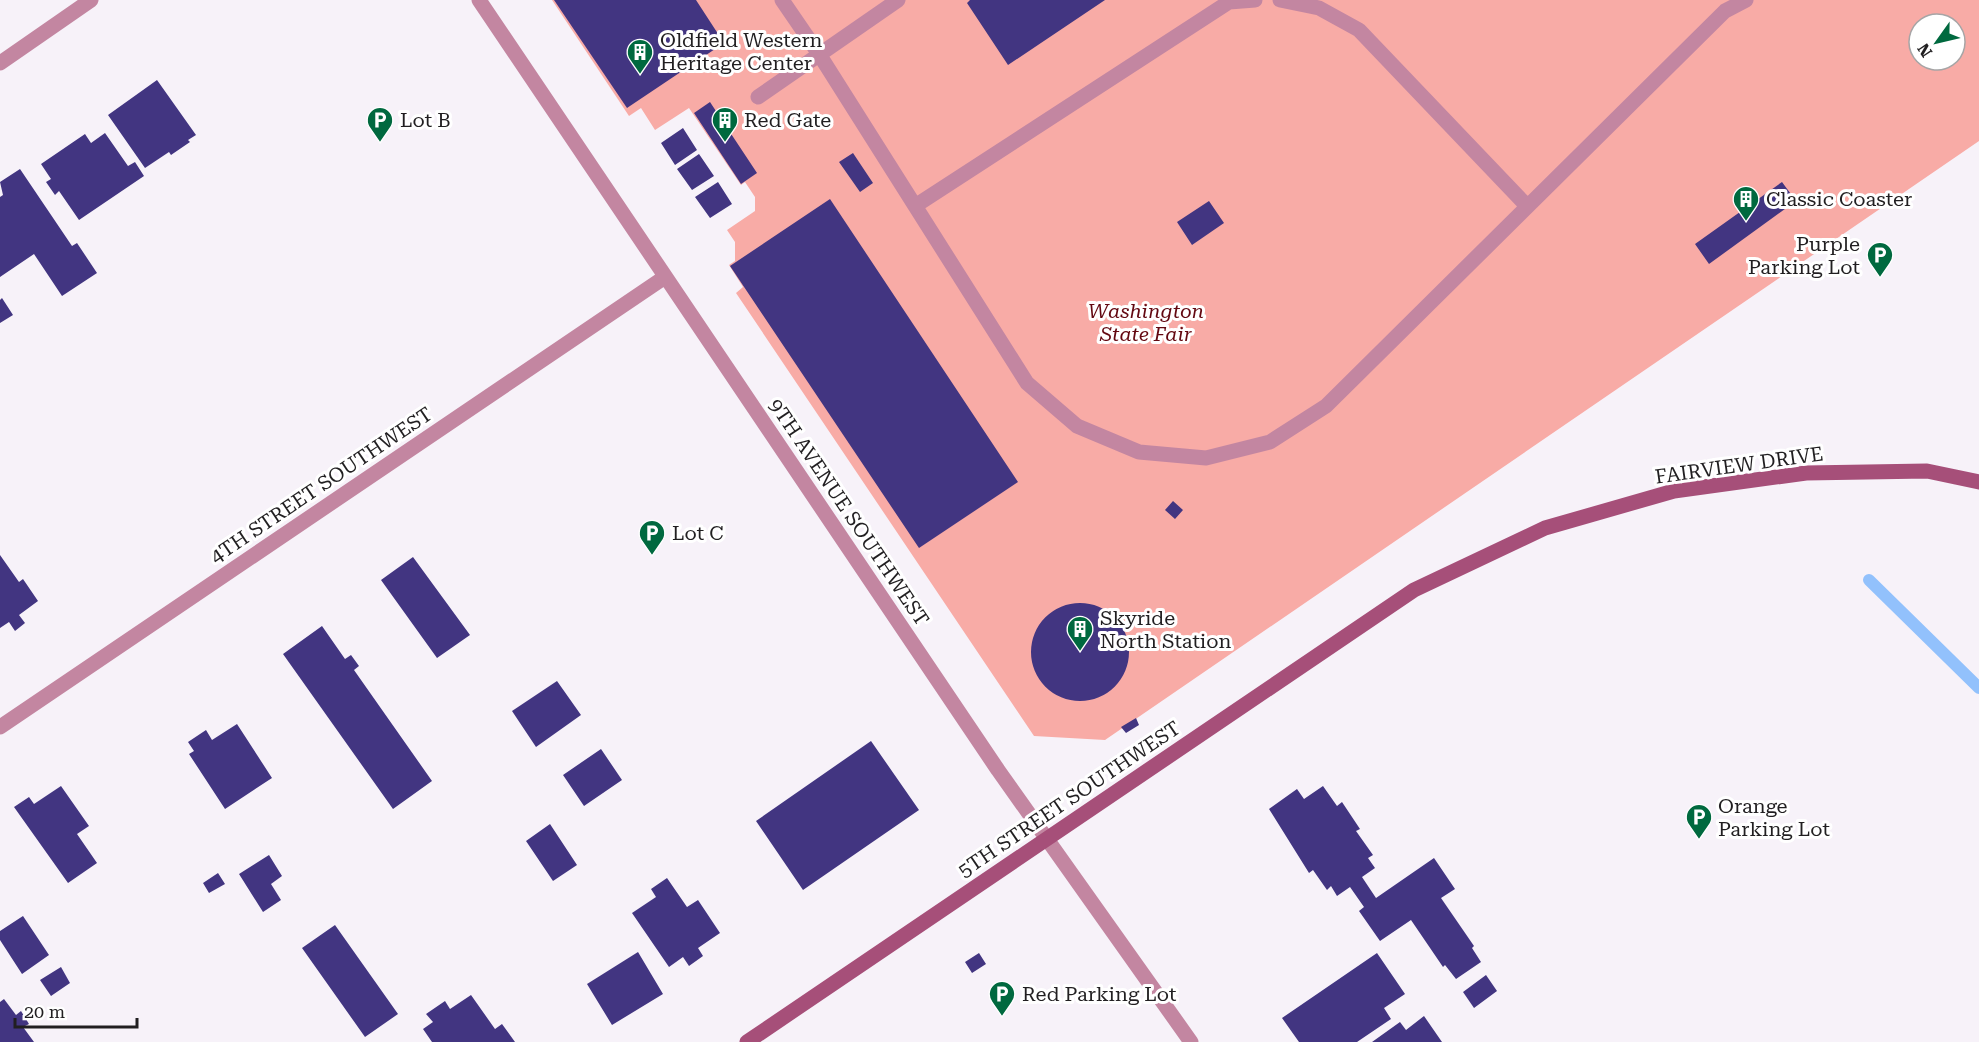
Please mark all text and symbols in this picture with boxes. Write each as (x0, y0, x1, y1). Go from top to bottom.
north arrow (1907, 12, 1967, 72)
place label: Oldfield Western Heritage Center (660, 28, 823, 75)
building icon: Oldfield Western Heritage Center (625, 37, 655, 75)
text: N (1914, 40, 1936, 61)
parking icon: Lot B (365, 105, 395, 143)
building icon: Red Gate (710, 105, 740, 143)
place label: Lot B (400, 108, 451, 132)
place label: Red Gate (744, 108, 831, 132)
building icon: Classic Coaster (1731, 184, 1761, 222)
place label: Classic Coaster (1766, 187, 1912, 211)
place label: Purple Parking Lot (1748, 232, 1861, 279)
parking icon: Purple Parking Lot (1865, 240, 1895, 278)
park label: Washington State Fair (1088, 299, 1204, 346)
street label: 9TH AVENUE SOUTHWEST (764, 394, 934, 630)
street label: 4TH STREET SOUTHWEST (205, 402, 437, 568)
street label: FAIRVIEW DRIVE (1653, 441, 1825, 489)
parking icon: Lot C (637, 518, 667, 556)
place label: Lot C (672, 521, 724, 545)
place label: Skyride North Station (1100, 606, 1232, 653)
building icon: Skyride North Station (1065, 614, 1095, 652)
street label: 5TH STREET SOUTHWEST (953, 716, 1185, 882)
place label: Orange Parking Lot (1718, 794, 1831, 841)
parking icon: Orange Parking Lot (1684, 802, 1714, 840)
parking icon: Red Parking Lot (987, 979, 1017, 1017)
place label: Red Parking Lot (1022, 982, 1177, 1006)
scale bar (15, 991, 136, 1029)
text: 20 m (24, 1001, 65, 1022)

